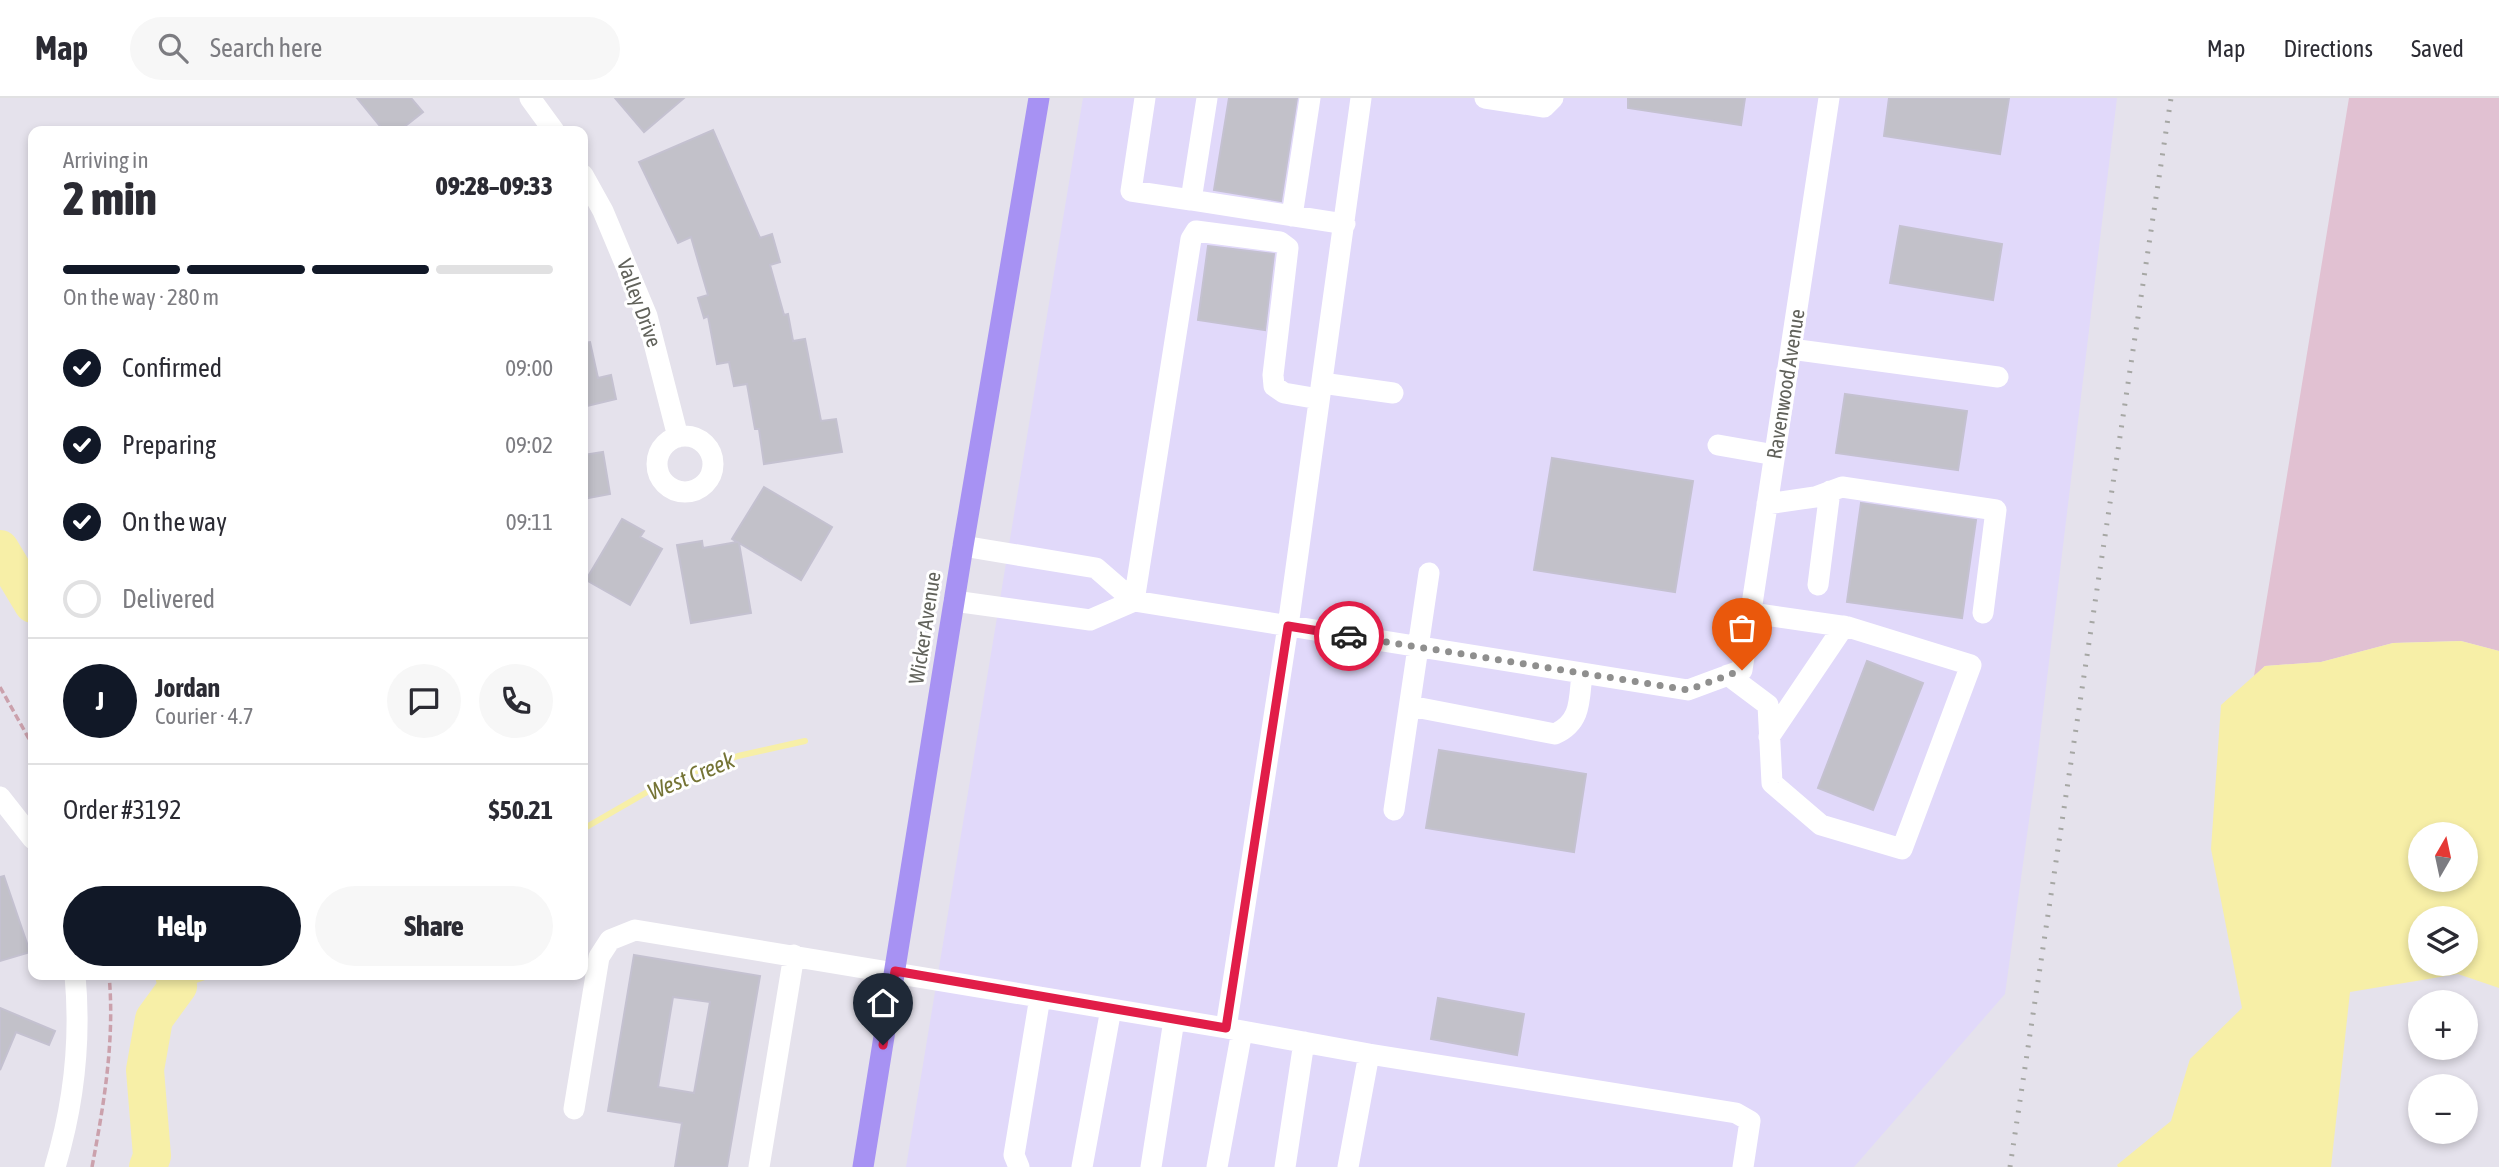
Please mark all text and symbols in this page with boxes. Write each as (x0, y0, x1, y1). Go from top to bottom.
search box (130, 17, 620, 80)
text: Map (35, 29, 88, 67)
icon: search (154, 29, 192, 67)
text: Search here (210, 33, 322, 63)
text: Map (2207, 35, 2245, 62)
text: Directions (2283, 35, 2373, 62)
text: Saved (2411, 35, 2464, 62)
text: Arriving in (63, 147, 149, 173)
text: 09:28–09:33 (436, 171, 553, 201)
text: 2 min (63, 172, 157, 225)
street label: Valley Drive (613, 255, 667, 350)
text: On the way · 280 m (63, 284, 219, 310)
street label: Ravenwood Avenue (1761, 307, 1809, 461)
icon: check (63, 349, 101, 387)
text: Confirmed (122, 353, 222, 383)
text: 09:00 (505, 355, 553, 381)
icon: check (63, 426, 101, 464)
text: Preparing (122, 430, 216, 460)
text: 09:02 (505, 432, 553, 458)
icon: check (63, 503, 101, 541)
text: On the way (122, 507, 227, 537)
text: 09:11 (506, 509, 553, 535)
street label: Wicker Avenue (903, 570, 945, 686)
text: Delivered (122, 584, 215, 614)
pin (1712, 598, 1772, 670)
courier (1314, 601, 1384, 671)
icon: bag (1723, 609, 1761, 647)
icon: car (1330, 617, 1368, 655)
button: chat (387, 664, 461, 738)
button: phone (479, 664, 553, 738)
text: Jordan (155, 673, 220, 703)
text: J (96, 686, 104, 716)
text: Courier · 4.7 (155, 703, 254, 729)
water label: West Creek (644, 747, 739, 805)
text: Order #3192 (63, 795, 182, 825)
text: $50.21 (489, 795, 553, 825)
north arrow (2408, 822, 2478, 892)
map controls (2408, 822, 2478, 1144)
button: Help (63, 886, 301, 966)
button: Share (315, 886, 553, 966)
button: layers (2408, 906, 2478, 976)
pin (853, 973, 913, 1045)
icon: home (864, 984, 902, 1022)
button: + (2408, 990, 2478, 1060)
button: − (2408, 1074, 2478, 1144)

